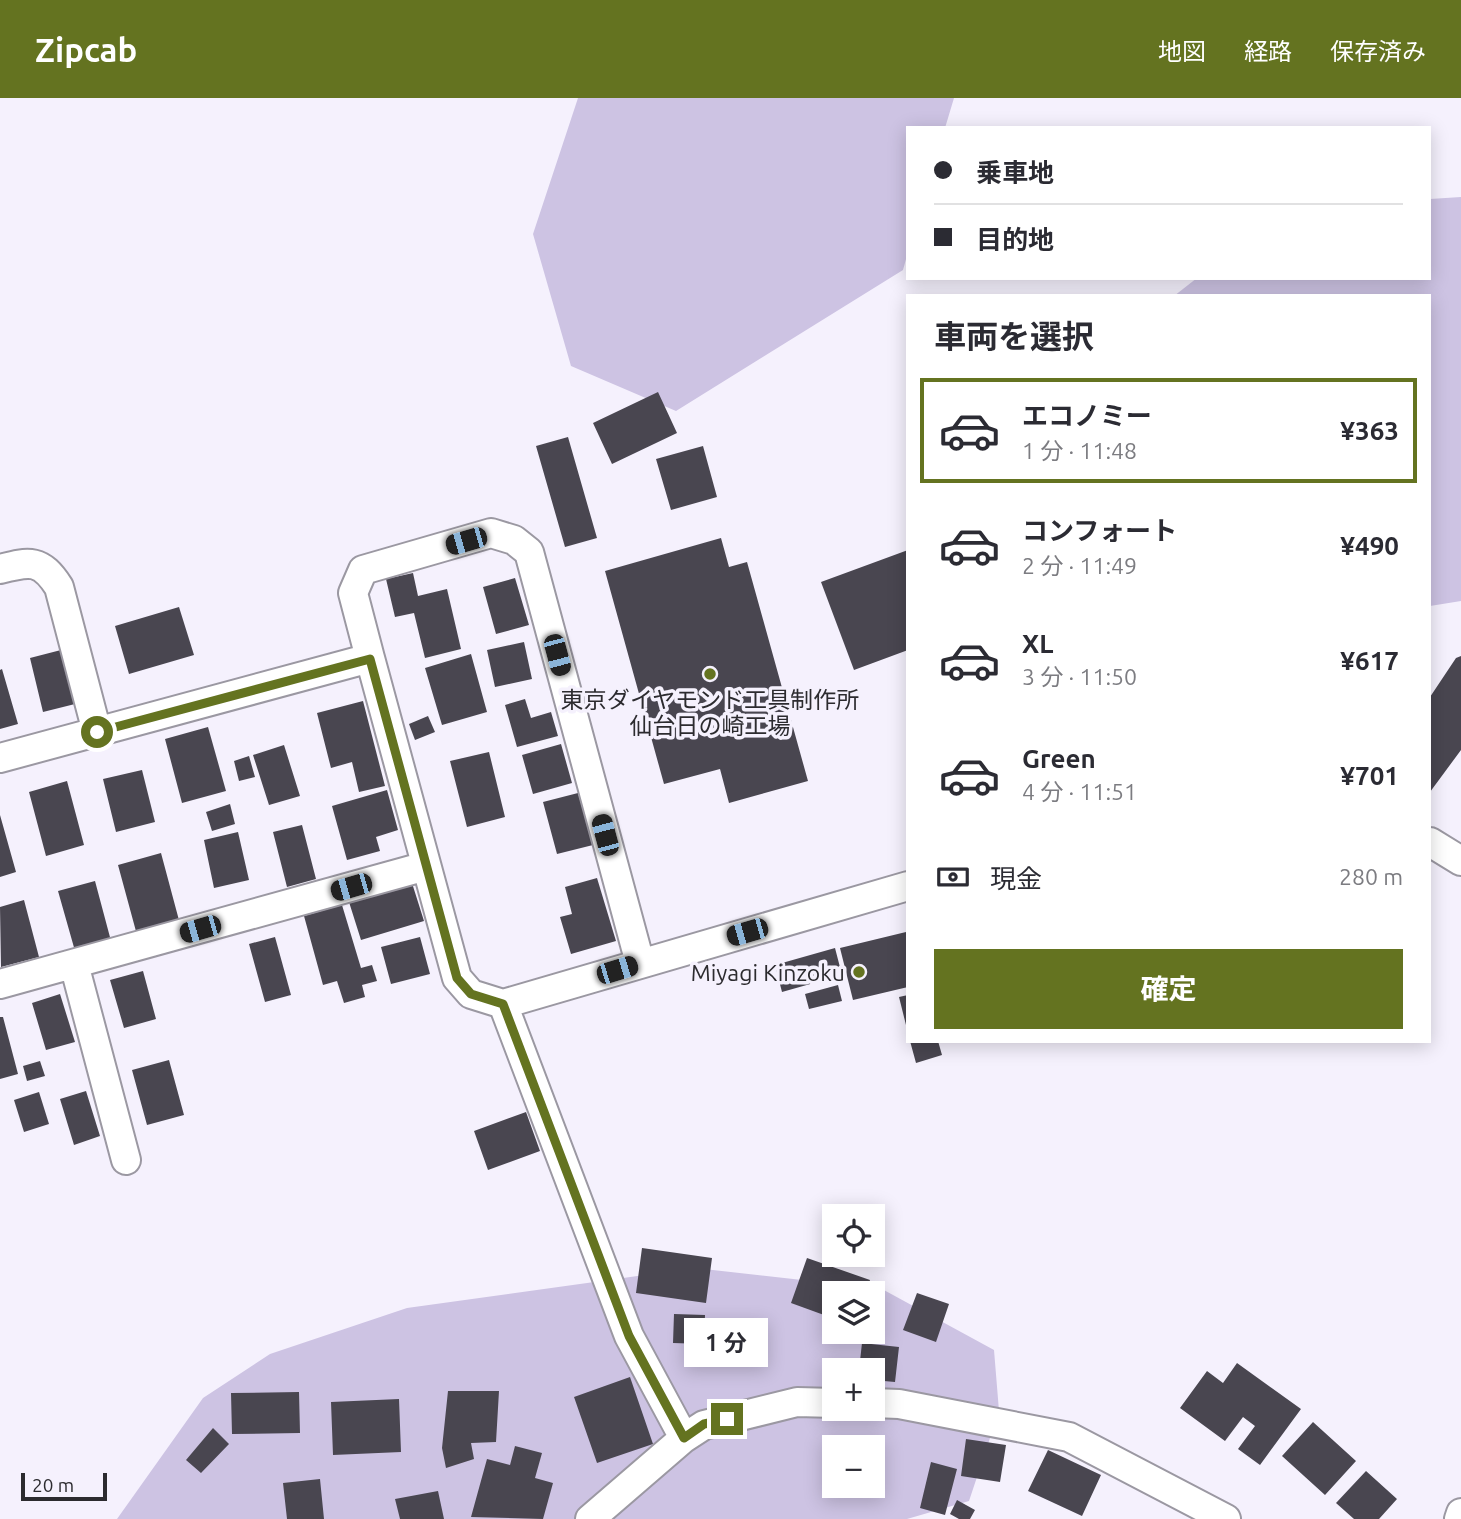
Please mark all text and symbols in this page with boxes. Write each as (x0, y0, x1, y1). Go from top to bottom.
text: Zipcab (35, 31, 137, 68)
text: 地図 (1158, 38, 1206, 65)
text: 経路 (1244, 38, 1292, 65)
text: 保存済み (1330, 38, 1426, 65)
text: 乗車地 (976, 158, 1054, 187)
text: 目的地 (976, 225, 1054, 254)
text: 車両を選択 (934, 318, 1094, 354)
icon: car (938, 399, 1001, 462)
text: エコノミー (1022, 401, 1152, 430)
text: ¥363 (1340, 416, 1399, 445)
text: 1 分 · 11:48 (1022, 438, 1137, 463)
icon: car (938, 514, 1001, 577)
text: コンフォート (1022, 516, 1177, 545)
car (443, 525, 490, 557)
text: ¥490 (1340, 531, 1399, 560)
text: 2 分 · 11:49 (1022, 553, 1137, 578)
icon: car (938, 629, 1001, 692)
text: XL (1022, 629, 1053, 658)
car (542, 632, 573, 678)
text: ¥617 (1340, 646, 1399, 675)
text: 3 分 · 11:50 (1022, 664, 1137, 689)
marker: 東京ダイヤモンド工具制作所 仙台日の崎工場 (702, 666, 718, 682)
place label: 東京ダイヤモンド工具制作所 仙台日の崎工場 (561, 687, 859, 738)
route start (81, 716, 113, 748)
icon: car (938, 744, 1001, 807)
text: Green (1022, 744, 1096, 773)
text: ¥701 (1340, 761, 1399, 790)
text: 4 分 · 11:51 (1022, 779, 1137, 804)
car (590, 812, 621, 858)
icon: cash (934, 858, 972, 896)
text: 現金 (990, 864, 1042, 893)
text: 280 m (1339, 864, 1403, 889)
car (328, 871, 375, 903)
car (177, 913, 224, 945)
car (724, 916, 771, 948)
button: 確定 (934, 949, 1403, 1029)
car (594, 954, 641, 986)
place label: Miyagi Kinzoku (691, 960, 845, 985)
marker: Miyagi Kinzoku (851, 964, 867, 980)
map controls (822, 1204, 885, 1498)
button: locate (822, 1204, 885, 1267)
button: layers (822, 1281, 885, 1344)
callout: 1 分 (685, 1318, 769, 1366)
text: 1 分 (705, 1330, 747, 1355)
button: + (822, 1358, 885, 1421)
route end (711, 1403, 743, 1435)
button: − (822, 1435, 885, 1498)
scale bar (21, 1470, 107, 1502)
text: 20 m (32, 1474, 74, 1496)

